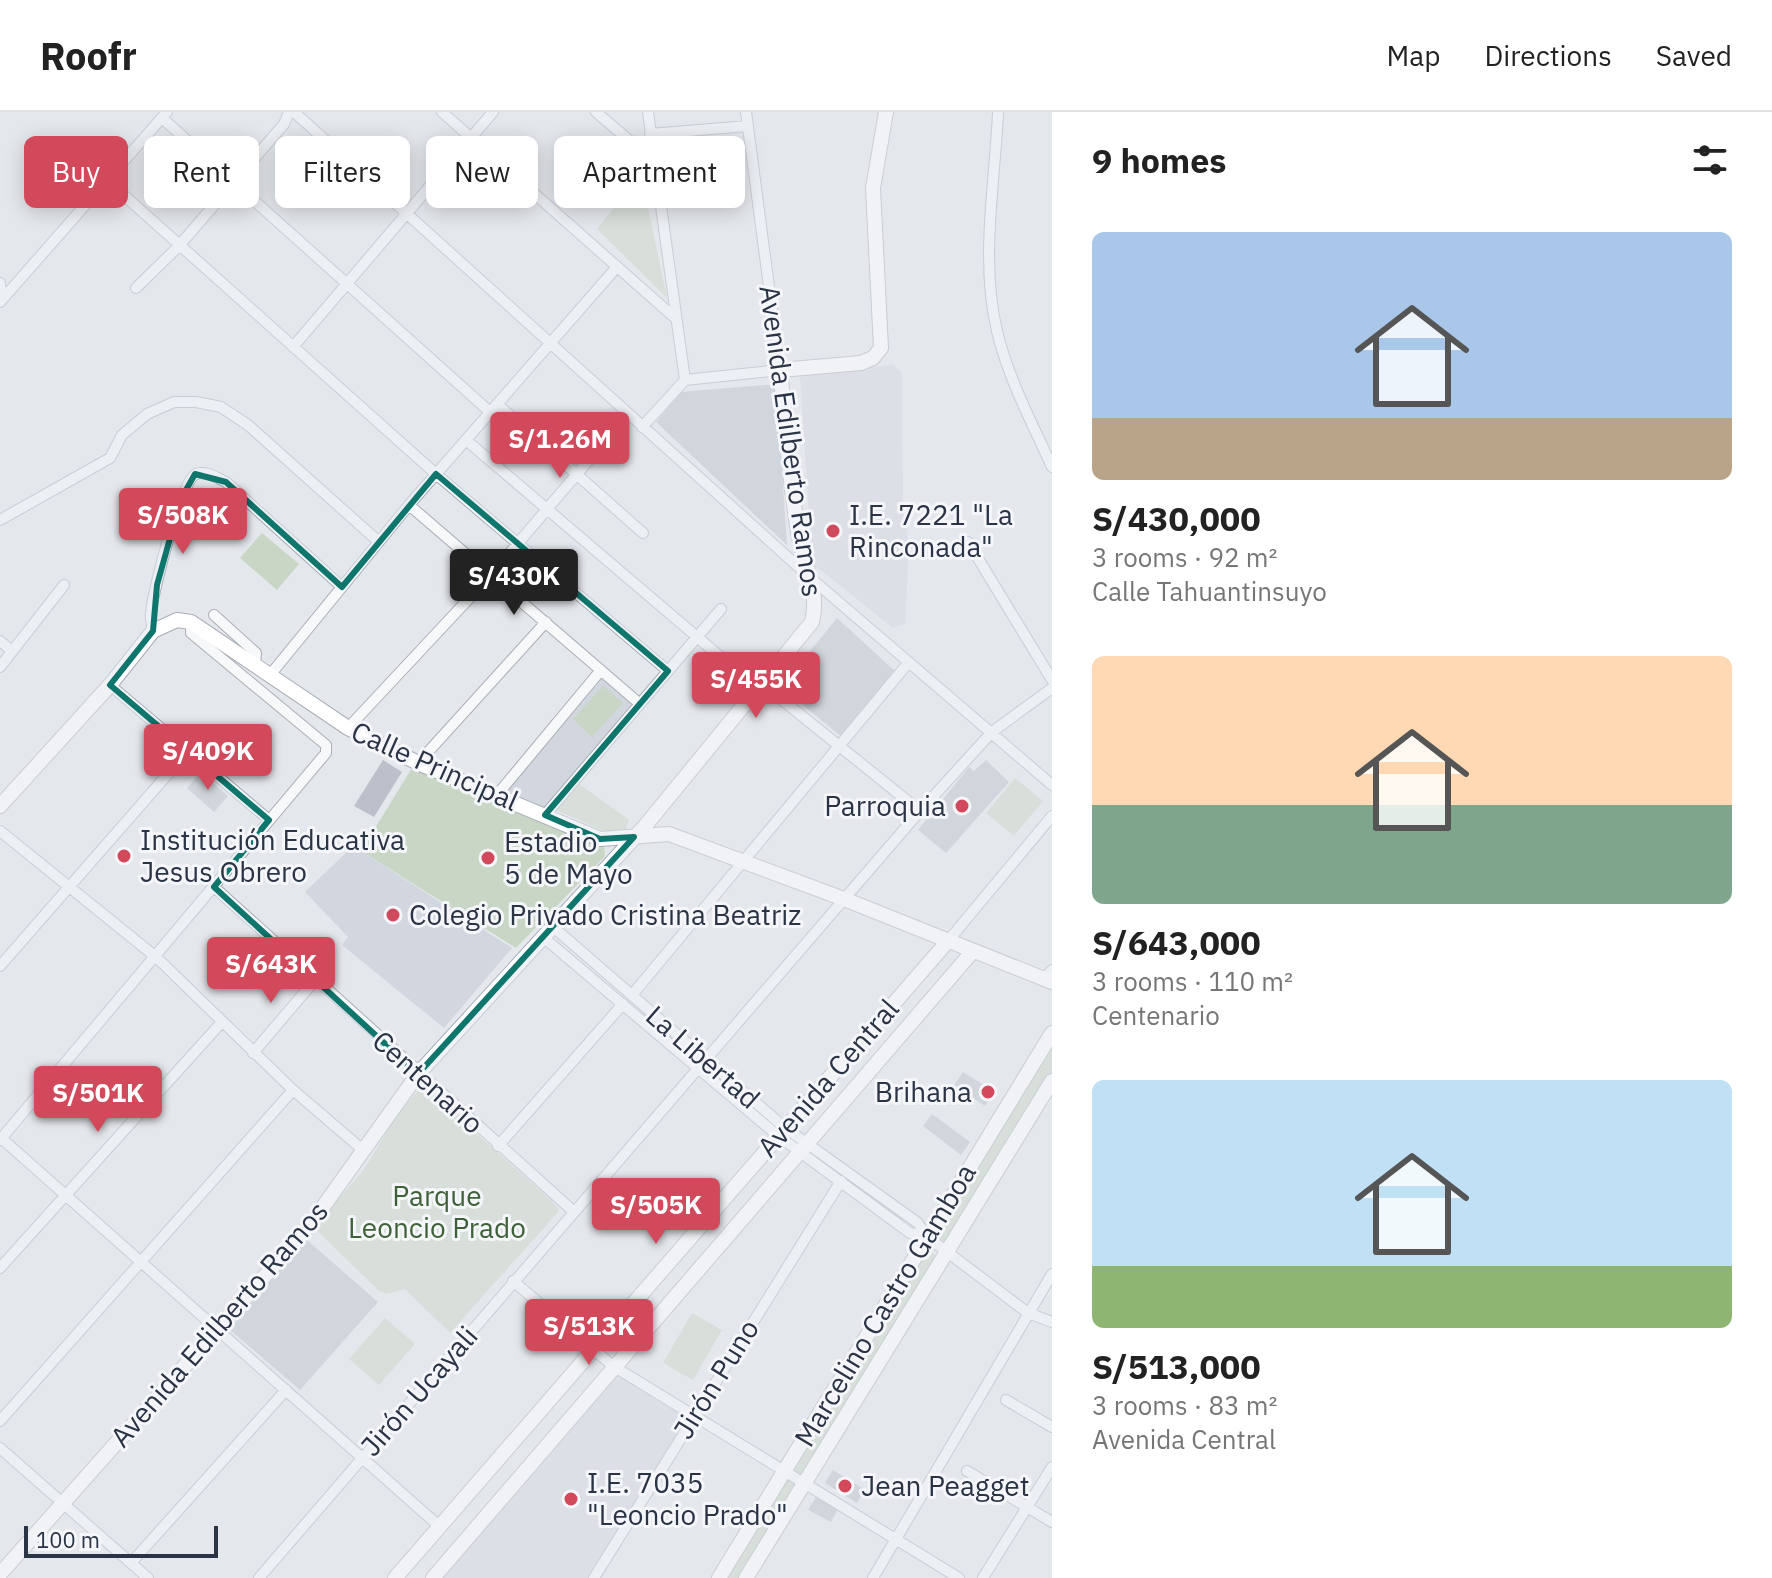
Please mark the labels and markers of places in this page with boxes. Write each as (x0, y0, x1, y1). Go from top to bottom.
pin: S/1.26M (486, 412, 634, 480)
pin: S/508K (118, 488, 248, 556)
place label: I.E. 7221 "La Rinconada" (849, 496, 1013, 565)
marker: I.E. 7221 "La Rinconada" (824, 522, 842, 540)
pin: S/430K (449, 549, 579, 617)
pin: S/455K (691, 652, 821, 720)
pin: S/409K (143, 724, 273, 792)
place label: Parroquia (824, 787, 946, 824)
marker: Parroquia (953, 797, 971, 815)
place label: Institución Educativa Jesus Obrero (140, 821, 405, 890)
place label: Estadio 5 de Mayo (504, 823, 633, 892)
marker: Institución Educativa Jesus Obrero (115, 847, 133, 865)
marker: Estadio 5 de Mayo (479, 849, 497, 867)
place label: Colegio Privado Cristina Beatriz (409, 896, 801, 933)
marker: Colegio Privado Cristina Beatriz (384, 906, 402, 924)
pin: S/643K (206, 937, 336, 1005)
pin: S/501K (33, 1066, 163, 1134)
place label: Brihana (875, 1073, 972, 1110)
marker: Brihana (979, 1083, 997, 1101)
pin: S/505K (591, 1178, 721, 1246)
pin: S/513K (524, 1299, 654, 1367)
place label: I.E. 7035 "Leoncio Prado" (587, 1464, 788, 1533)
place label: Jean Peagget (861, 1467, 1030, 1504)
marker: Jean Peagget (836, 1477, 854, 1495)
marker: I.E. 7035 "Leoncio Prado" (562, 1490, 580, 1508)

